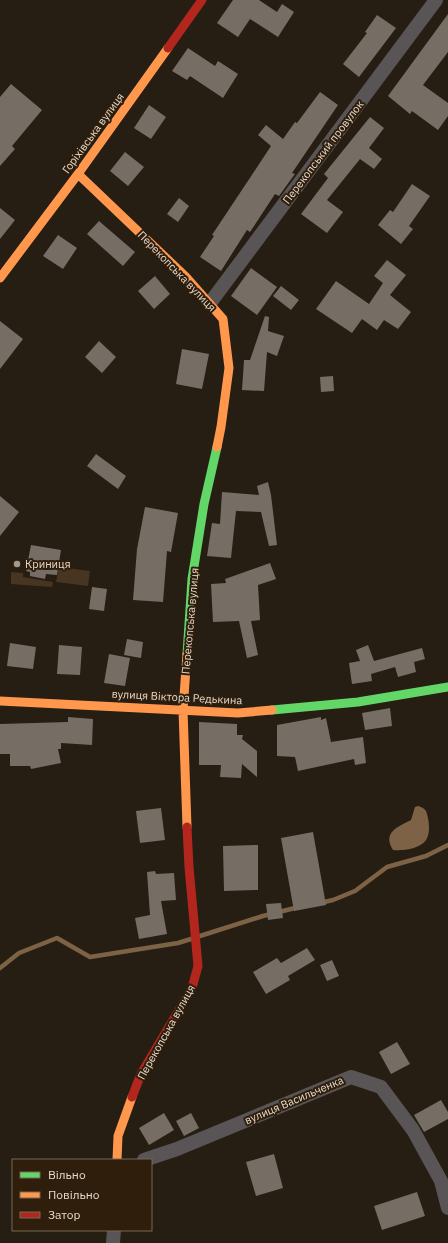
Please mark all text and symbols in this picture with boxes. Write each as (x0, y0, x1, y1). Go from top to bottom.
street label: Горіхівська вулиця (59, 90, 127, 176)
street label: Перекопський провулок (280, 98, 366, 206)
street label: Перекопська вулиця (135, 228, 219, 314)
place label: Криниця (25, 557, 71, 571)
marker: Криниця (12, 559, 22, 569)
street label: Перекопська вулиця (178, 567, 202, 675)
street label: вулиця Віктора Редькина (111, 687, 243, 707)
street label: Перекопська вулиця (134, 982, 198, 1082)
street label: вулиця Васильченка (242, 1073, 346, 1127)
legend (12, 1159, 152, 1231)
text: Вільно (48, 1167, 86, 1182)
text: Повільно (48, 1187, 100, 1202)
text: Затор (48, 1207, 81, 1222)

